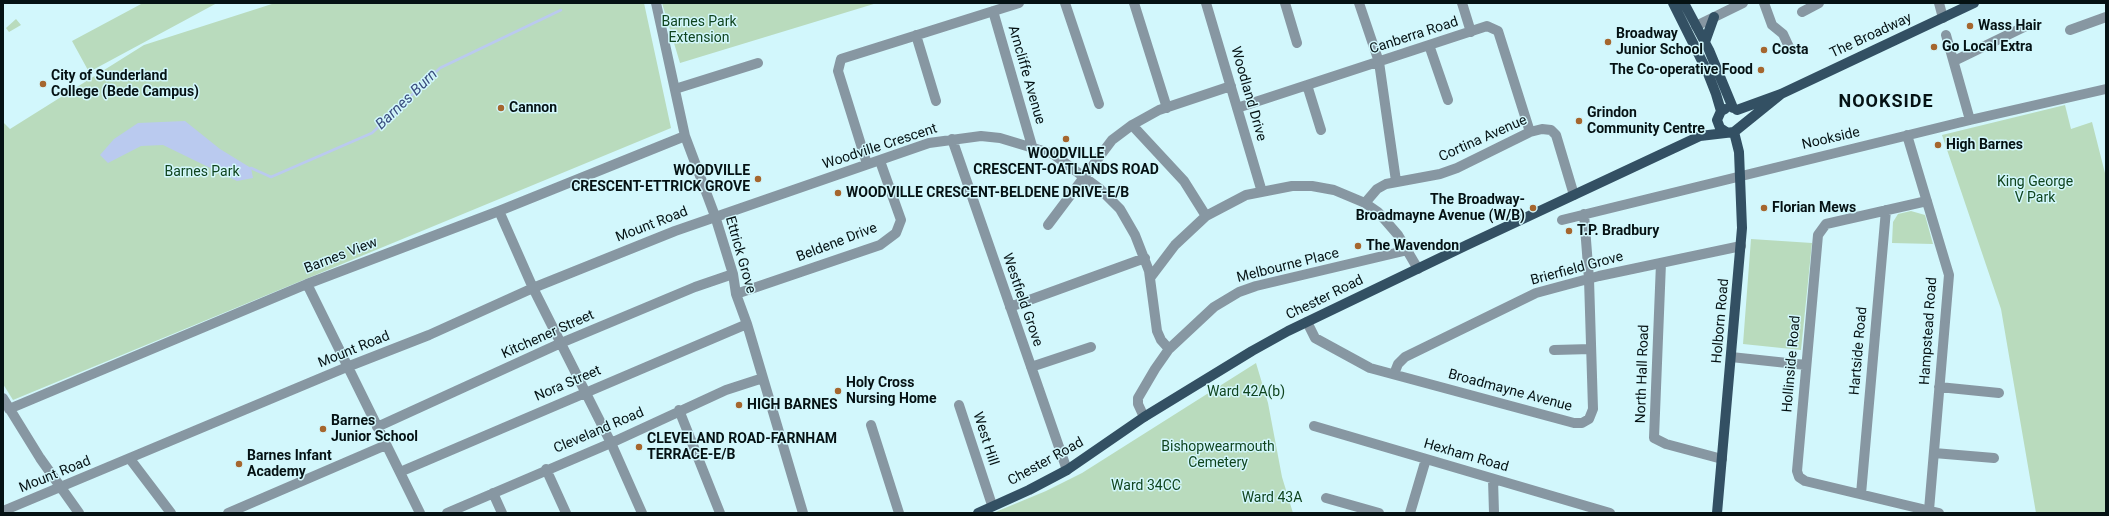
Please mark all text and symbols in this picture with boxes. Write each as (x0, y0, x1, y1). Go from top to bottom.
street label: The Broadway (1827, 10, 1915, 62)
park label: Barnes Park Extension (661, 14, 737, 46)
street label: Canberra Road (1368, 14, 1460, 58)
place label: Wass Hair (1978, 18, 2042, 34)
marker: Wass Hair (1965, 21, 1975, 31)
street label: Arncliffe Avenue (1004, 24, 1048, 126)
place label: Broadway Junior School (1616, 26, 1703, 58)
marker: Broadway Junior School (1603, 37, 1613, 47)
place label: Go Local Extra (1942, 39, 2032, 55)
place label: Costa (1772, 42, 1808, 58)
marker: Go Local Extra (1929, 42, 1939, 52)
street label: Woodland Drive (1226, 45, 1270, 143)
marker: Costa (1759, 45, 1769, 55)
place label: The Co-operative Food (1609, 62, 1753, 78)
marker: The Co-operative Food (1756, 65, 1766, 75)
water label: Barnes Burn (372, 66, 442, 134)
place label: City of Sunderland College (Bede Campus) (51, 68, 199, 100)
marker: City of Sunderland College (Bede Campus) (38, 79, 48, 89)
district label: NOOKSIDE (1838, 91, 1934, 113)
place label: Cannon (509, 100, 557, 116)
marker: Cannon (496, 103, 506, 113)
place label: Grindon Community Centre (1587, 105, 1705, 138)
street label: Cortina Avenue (1436, 112, 1530, 166)
marker: Grindon Community Centre (1574, 116, 1584, 126)
street label: Woodville Crescent (821, 121, 939, 173)
street label: Nookside (1800, 124, 1862, 154)
marker: WOODVILLE CRESCENT-OATLANDS ROAD (1061, 134, 1071, 144)
place label: High Barnes (1946, 137, 2023, 153)
marker: High Barnes (1933, 140, 1943, 150)
place label: WOODVILLE CRESCENT-OATLANDS ROAD (973, 146, 1159, 178)
place label: WOODVILLE CRESCENT-ETTRICK GROVE (571, 163, 750, 196)
park label: Barnes Park (164, 164, 240, 180)
marker: WOODVILLE CRESCENT-ETTRICK GROVE (753, 174, 763, 184)
park label: King George V Park (1997, 174, 2073, 206)
place label: WOODVILLE CRESCENT-BELDENE DRIVE-E/B (846, 185, 1129, 201)
marker: WOODVILLE CRESCENT-BELDENE DRIVE-E/B (833, 188, 843, 198)
place label: The Broadway- Broadmayne Avenue (W/B) (1356, 192, 1525, 224)
place label: Florian Mews (1772, 200, 1856, 216)
marker: The Broadway- Broadmayne Avenue (W/B) (1528, 203, 1538, 213)
marker: Florian Mews (1759, 203, 1769, 213)
street label: Mount Road (614, 204, 690, 246)
street label: Ettrick Grove (721, 215, 759, 295)
street label: Beldene Drive (794, 220, 880, 266)
place label: T.P. Bradbury (1577, 223, 1659, 239)
marker: T.P. Bradbury (1564, 226, 1574, 236)
street label: Barnes View (302, 234, 380, 278)
place label: The Wavendon (1366, 238, 1459, 254)
marker: The Wavendon (1353, 241, 1363, 251)
street label: Melbourne Place (1235, 245, 1341, 287)
street label: Brierfield Grove (1529, 249, 1625, 289)
street label: Westfield Grove (998, 251, 1046, 349)
street label: Chester Road (1284, 272, 1366, 324)
street label: Hampstead Road (1917, 277, 1941, 385)
street label: Holborn Road (1709, 278, 1733, 364)
street label: Hartside Road (1847, 306, 1871, 396)
street label: Kitchener Street (499, 307, 597, 363)
street label: Hollinside Road (1779, 315, 1805, 413)
street label: North Hall Road (1633, 324, 1653, 424)
street label: Mount Road (316, 328, 392, 372)
street label: Nora Street (532, 363, 604, 405)
street label: Broadmayne Avenue (1446, 366, 1574, 416)
place label: Holy Cross Nursing Home (846, 375, 937, 408)
park label: Ward 42A(b) (1207, 384, 1285, 400)
marker: Holy Cross Nursing Home (833, 386, 843, 396)
place label: HIGH BARNES (747, 397, 838, 413)
marker: HIGH BARNES (734, 400, 744, 410)
street label: Cleveland Road (551, 404, 647, 458)
street label: West Hill (968, 410, 1002, 468)
place label: Barnes Junior School (331, 413, 418, 446)
marker: Barnes Junior School (318, 424, 328, 434)
place label: CLEVELAND ROAD-FARNHAM TERRACE-E/B (647, 431, 837, 464)
street label: Chester Road (1005, 434, 1087, 490)
street label: Hexham Road (1422, 436, 1510, 476)
park label: Bishopwearmouth Cemetery (1161, 439, 1275, 472)
marker: CLEVELAND ROAD-FARNHAM TERRACE-E/B (634, 442, 644, 452)
place label: Barnes Infant Academy (247, 448, 332, 480)
street label: Mount Road (17, 453, 93, 497)
marker: Barnes Infant Academy (234, 459, 244, 469)
park label: Ward 34CC (1111, 478, 1181, 494)
park label: Ward 43A (1242, 490, 1302, 506)

